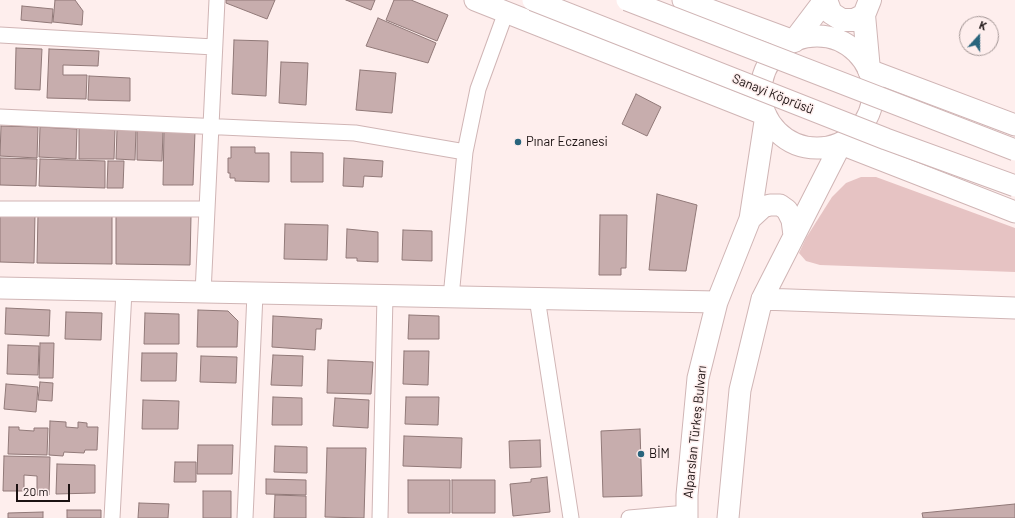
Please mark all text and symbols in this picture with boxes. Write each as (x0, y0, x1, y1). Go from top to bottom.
north arrow (959, 16, 999, 56)
text: K (978, 18, 989, 33)
street label: Sanayi Köprüsü (730, 71, 816, 117)
place label: Pınar Eczanesi (526, 134, 608, 150)
marker: Pınar Eczanesi (513, 137, 523, 147)
street label: Alparslan Türkeş Bulvarı (680, 365, 710, 499)
place label: BİM (649, 446, 670, 462)
marker: BİM (636, 449, 646, 459)
scale bar (18, 476, 72, 502)
text: 20 m (23, 484, 49, 498)

